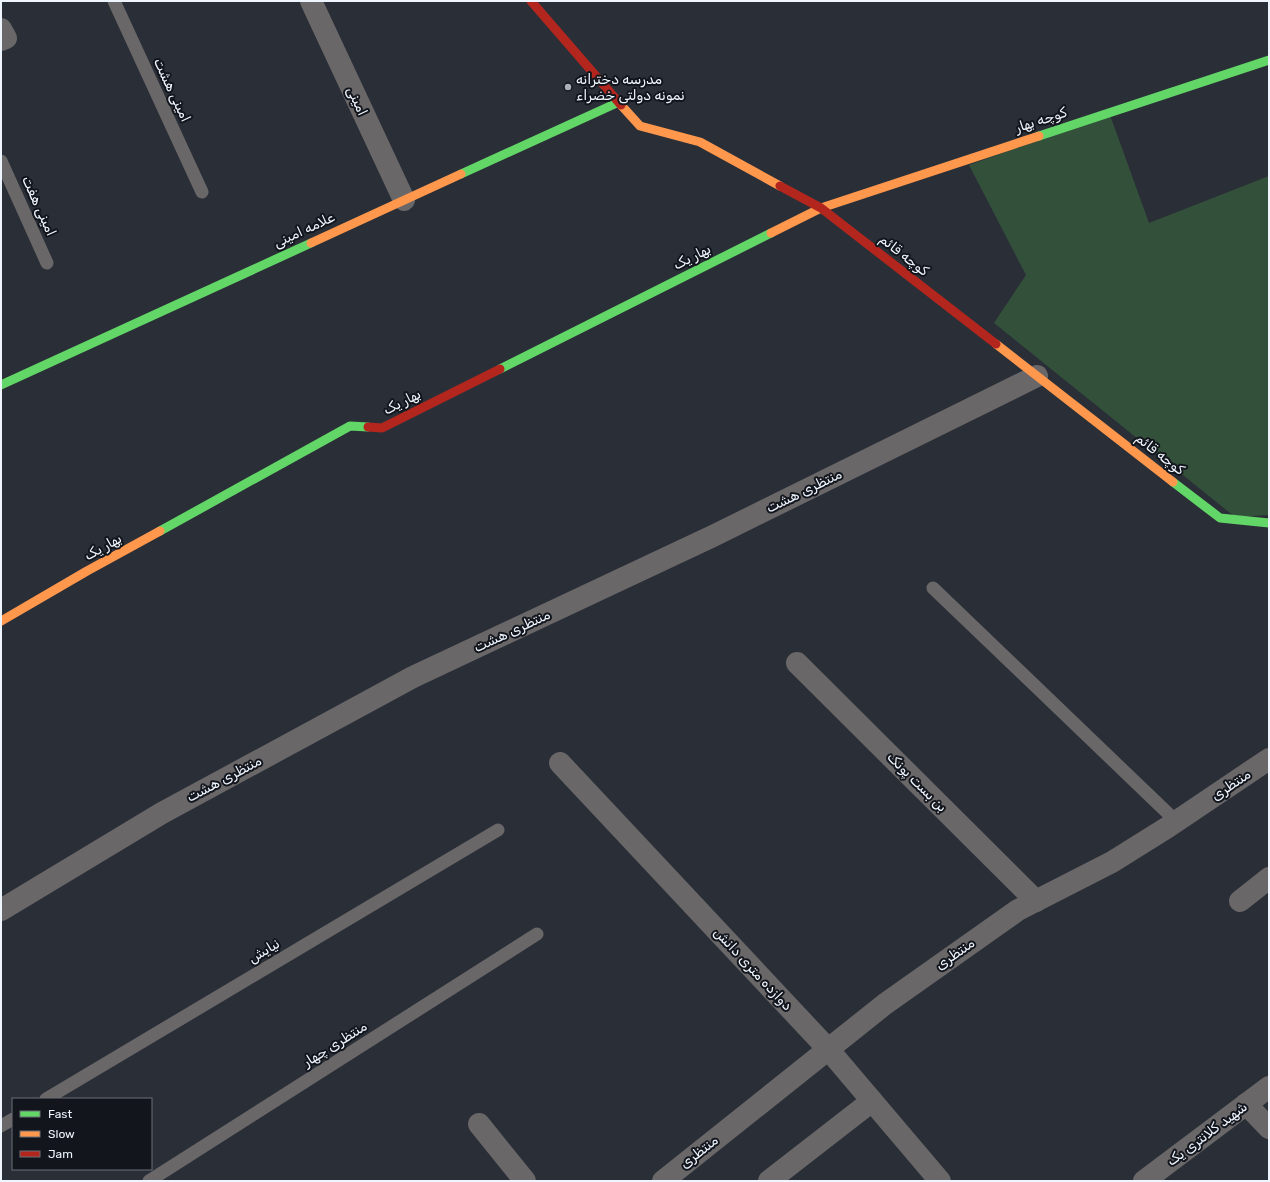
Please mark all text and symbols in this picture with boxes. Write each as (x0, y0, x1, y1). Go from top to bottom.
street label: امینی هشت (150, 55, 194, 125)
place label: مدرسه دخترانه نمونه دولتی خضراء (576, 71, 685, 104)
marker: مدرسه دخترانه نمونه دولتی خضراء (563, 82, 573, 92)
street label: امینی (343, 84, 371, 118)
street label: کوچه بهار (1012, 103, 1070, 137)
street label: امینی هفت (18, 173, 60, 239)
street label: علامه امینی (271, 208, 338, 252)
street label: کوچه قائم (876, 230, 933, 280)
street label: بهار یک (670, 240, 714, 274)
street label: بهار یک (380, 385, 424, 419)
street label: کوچه قائم (1132, 429, 1189, 479)
street label: منتظری هشت (763, 465, 845, 517)
street label: بهار یک (81, 530, 125, 564)
street label: منتظری هشت (471, 606, 553, 656)
street label: بن بست پونک (883, 748, 951, 816)
street label: منتظری هشت (184, 752, 265, 806)
street label: منتظری (1208, 766, 1254, 804)
street label: دوازده متری دانش (710, 924, 796, 1014)
street label: منتظری (932, 934, 978, 974)
street label: نیایش (245, 935, 283, 967)
street label: منتظری چهار (299, 1017, 371, 1071)
legend (12, 1098, 152, 1170)
street label: شهید کلانتری یک (1163, 1098, 1251, 1170)
text: Fast (48, 1107, 72, 1121)
text: Slow (48, 1127, 75, 1141)
street label: منتظری (676, 1132, 722, 1172)
text: Jam (48, 1147, 73, 1161)

